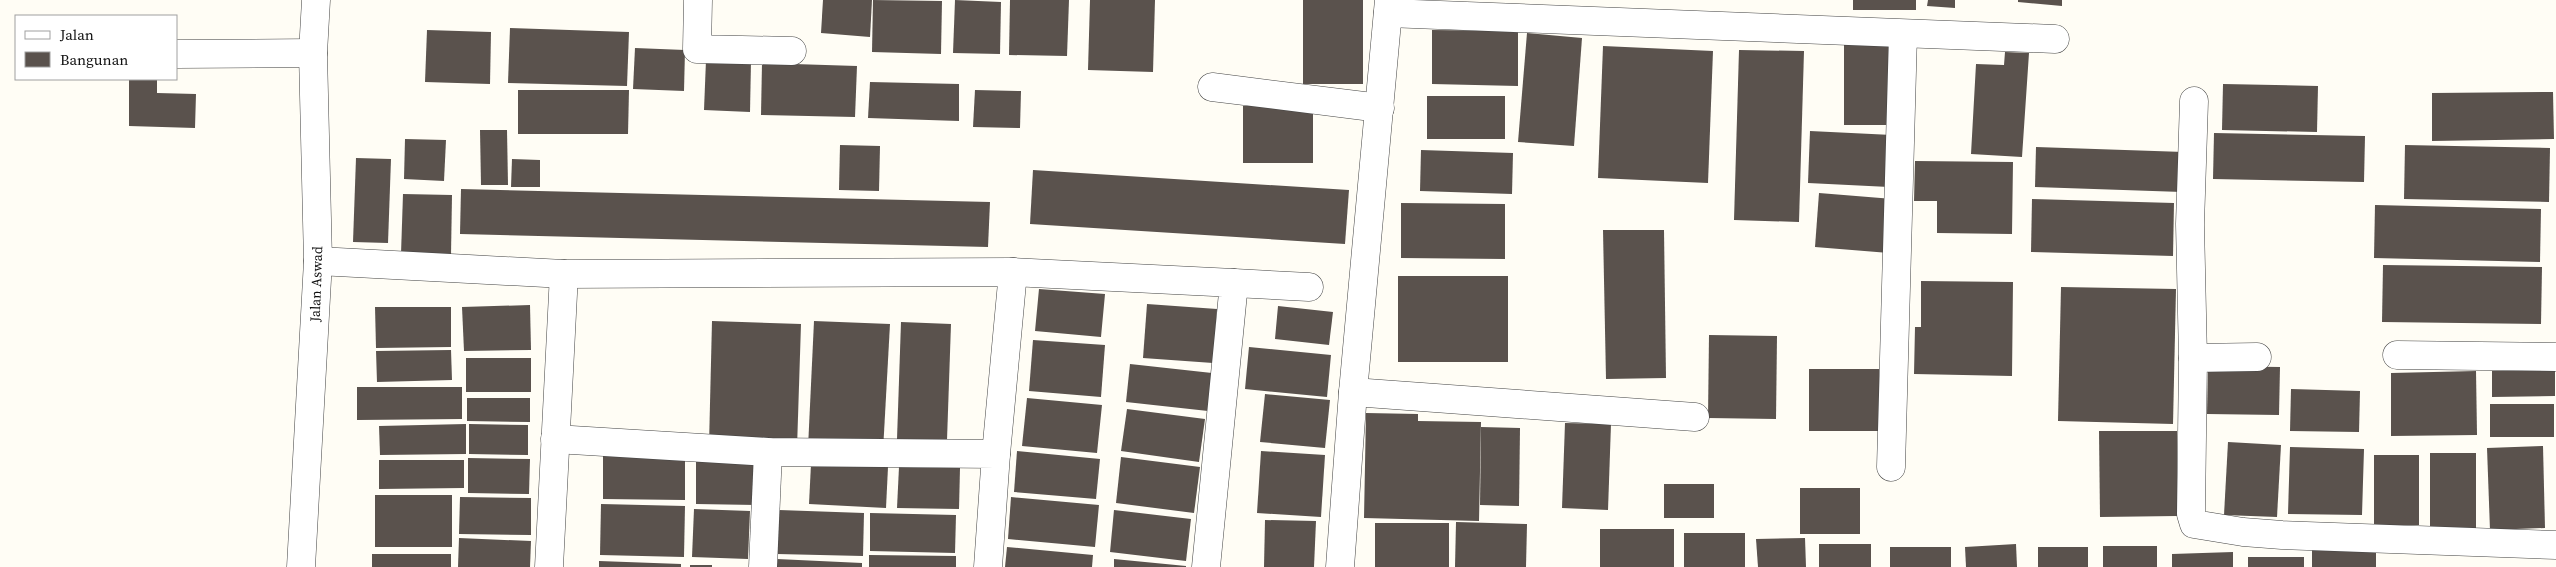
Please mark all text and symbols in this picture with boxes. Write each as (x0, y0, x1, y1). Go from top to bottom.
legend (15, 15, 178, 80)
text: Jalan (59, 24, 94, 45)
text: Bangunan (60, 49, 128, 70)
street label: Jalan Aswad (305, 246, 327, 323)

